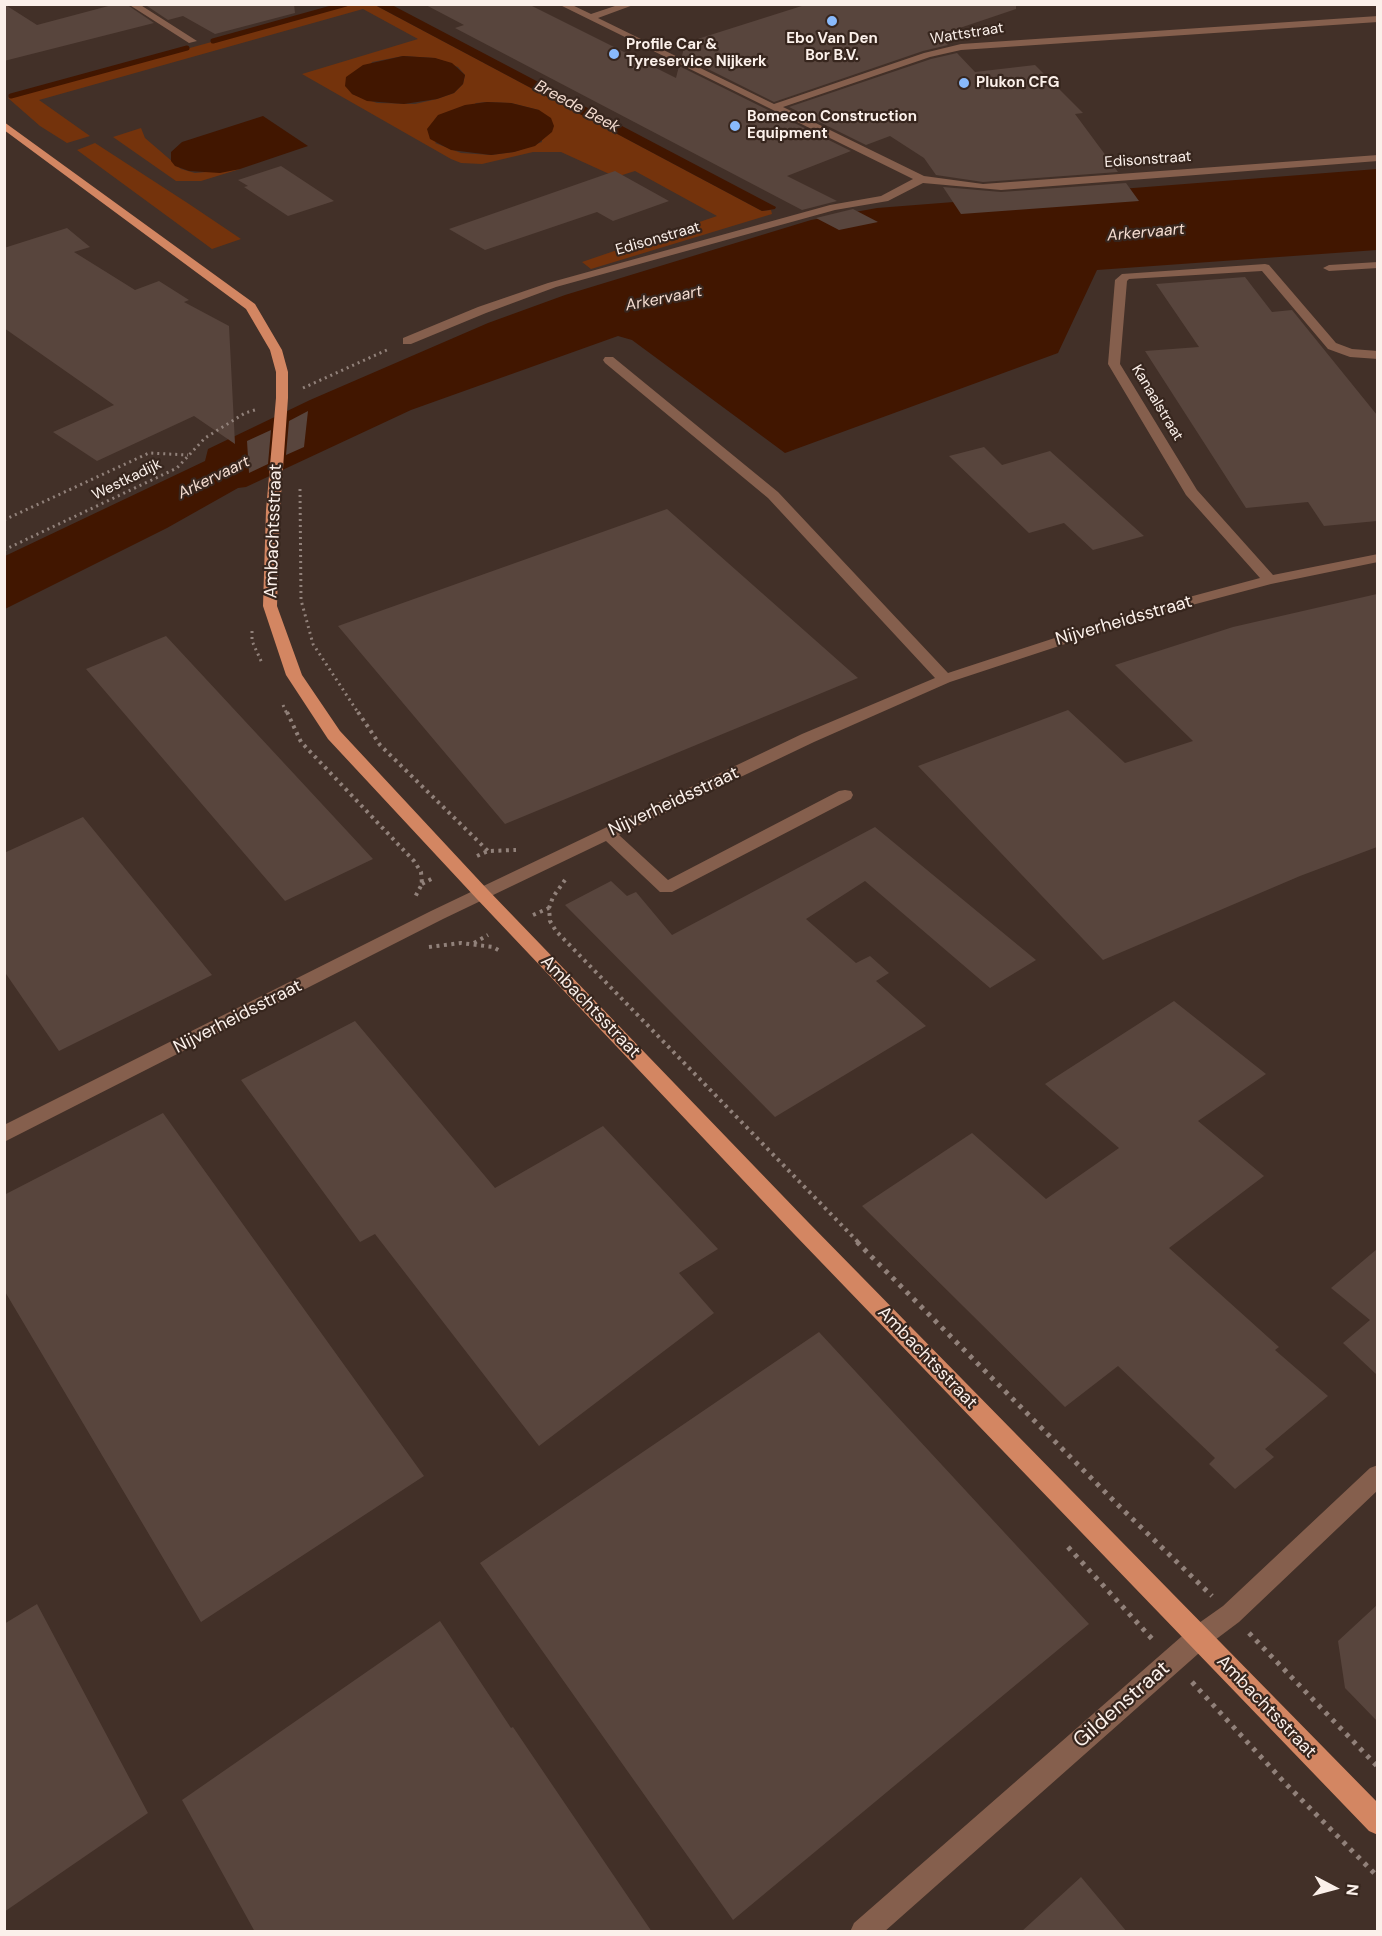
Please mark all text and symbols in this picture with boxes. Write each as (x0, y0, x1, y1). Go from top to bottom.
marker: Ebo Van Den Bor B.V. (825, 14, 839, 28)
street label: Wattstraat (929, 19, 1005, 49)
place label: Ebo Van Den Bor B.V. (786, 30, 878, 65)
place label: Profile Car & Tyreservice Nijkerk (626, 36, 767, 71)
marker: Profile Car & Tyreservice Nijkerk (607, 47, 621, 61)
place label: Plukon CFG (976, 74, 1060, 92)
marker: Plukon CFG (957, 76, 971, 90)
water label: Breede Beek (531, 77, 623, 137)
place label: Bomecon Construction Equipment (747, 108, 917, 143)
marker: Bomecon Construction Equipment (728, 119, 742, 133)
street label: Edisonstraat (1104, 148, 1192, 172)
street label: Edisonstraat (614, 218, 702, 260)
water label: Arkervaart (1106, 220, 1186, 246)
water label: Arkervaart (624, 282, 704, 316)
street label: Kanaalstraat (1127, 362, 1187, 444)
water label: Arkervaart (175, 452, 253, 504)
street label: Westkadijk (89, 455, 165, 505)
street label: Ambachtsstraat (261, 463, 287, 599)
street label: Nijverheidsstraat (1053, 591, 1195, 651)
street label: Nijverheidsstraat (606, 762, 742, 842)
street label: Ambachtsstraat (536, 951, 644, 1063)
street label: Nijverheidsstraat (170, 975, 306, 1059)
street label: Ambachtsstraat (873, 1302, 981, 1414)
street label: Ambachtsstraat (1212, 1651, 1320, 1763)
street label: Gildenstraat (1069, 1656, 1175, 1754)
north arrow (1304, 1858, 1364, 1918)
text: N (1341, 1883, 1363, 1897)

